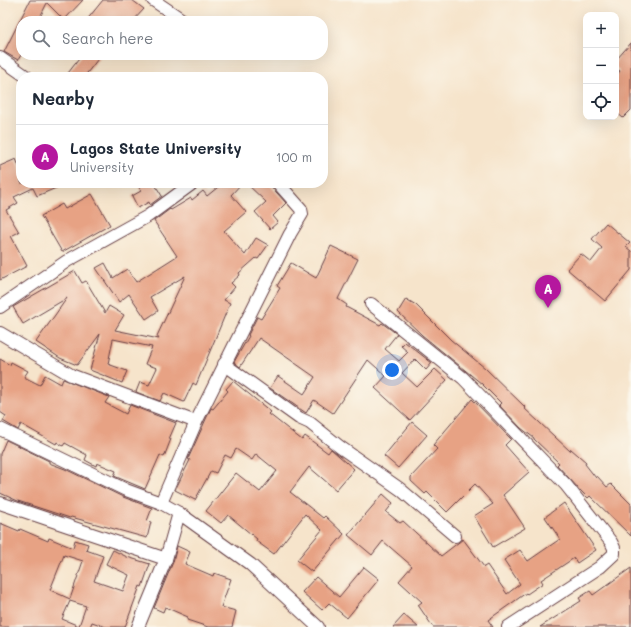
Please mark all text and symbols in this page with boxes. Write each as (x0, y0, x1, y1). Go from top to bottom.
map controls (583, 12, 619, 120)
button: + (583, 12, 619, 48)
search box (16, 16, 328, 60)
icon: search (30, 27, 52, 49)
text: Search here (62, 28, 153, 48)
button: − (583, 48, 619, 84)
button: locate (583, 84, 619, 120)
text: Nearby (32, 87, 94, 109)
text: Lagos State University (70, 138, 242, 158)
text: A (40, 148, 50, 165)
text: 100 m (276, 148, 312, 165)
text: University (70, 158, 134, 175)
pin: A (535, 275, 561, 308)
your location (382, 360, 402, 380)

